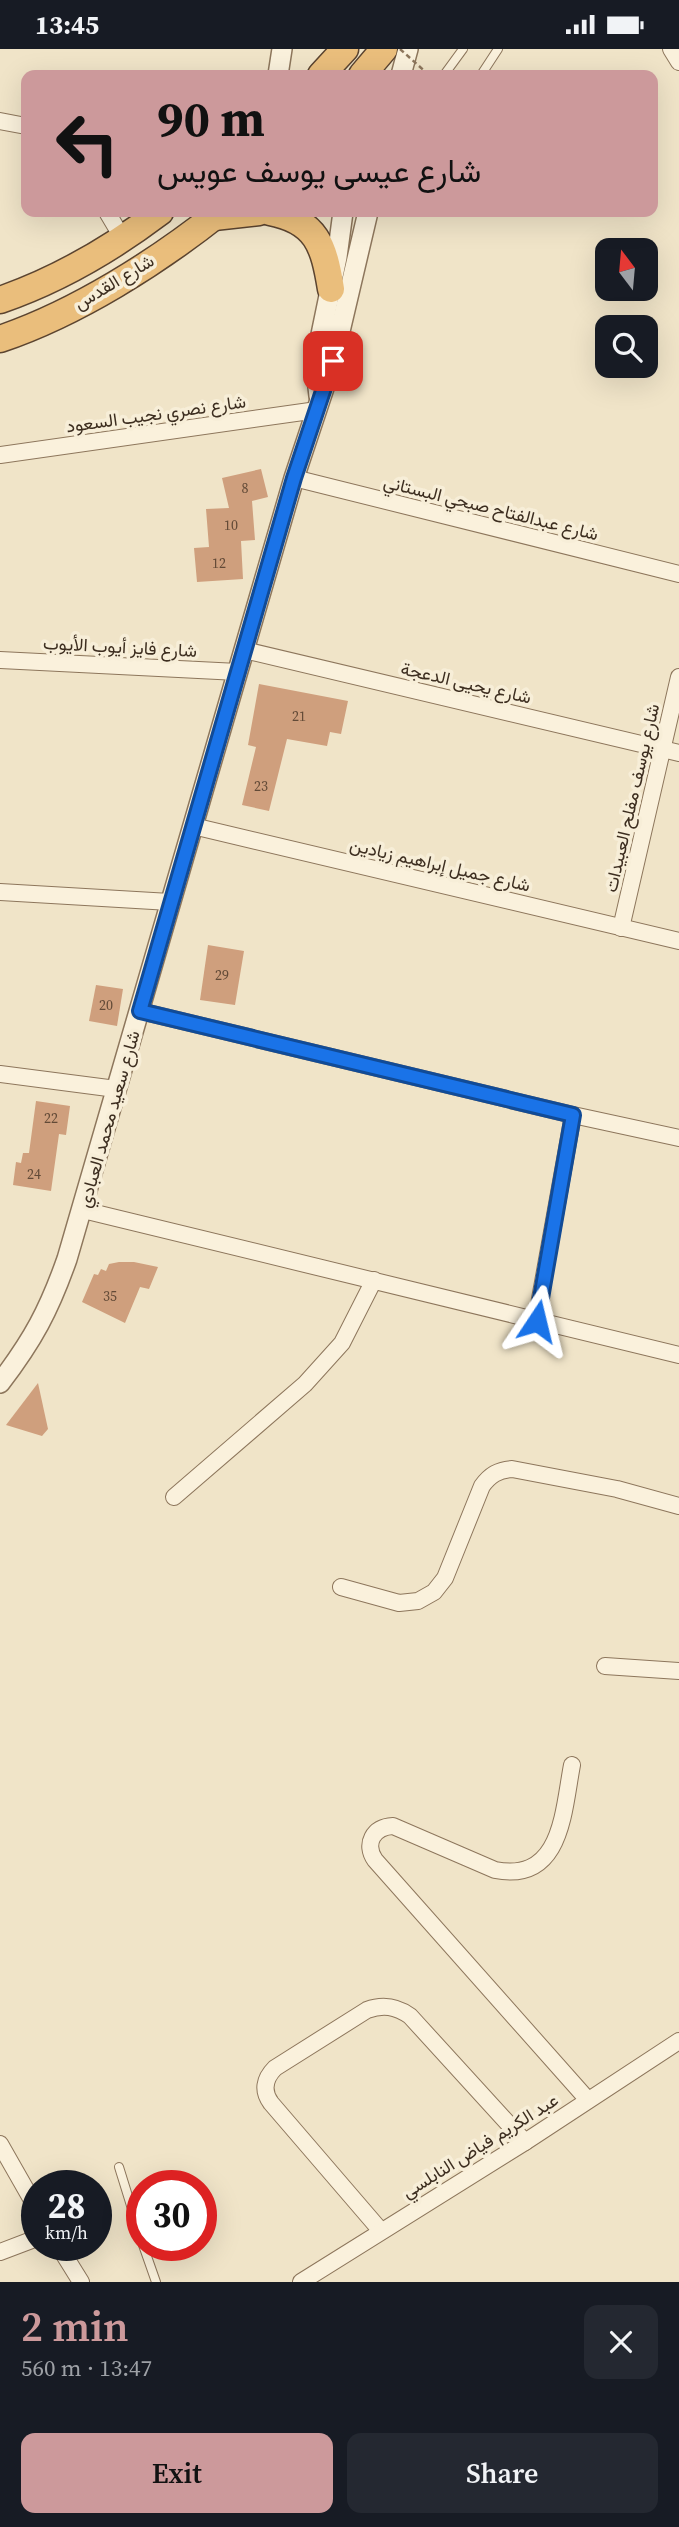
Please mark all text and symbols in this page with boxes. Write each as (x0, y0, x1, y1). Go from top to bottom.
text: 13:45 (35, 7, 99, 43)
text: 90 m (157, 85, 265, 152)
icon: left (42, 98, 133, 189)
text: شارع عيسى يوسف عويس (157, 149, 481, 193)
north arrow (595, 238, 658, 301)
map controls (595, 238, 658, 378)
street label: شارع القدس (69, 248, 159, 315)
button: search (595, 315, 658, 378)
pin (303, 331, 363, 391)
icon: arrive (314, 342, 352, 380)
street label: شارع نصري نجيب السعود (64, 389, 248, 441)
street label: شارع عبدالفتاح صبحي البستاني (380, 469, 601, 549)
house number: 8 (242, 478, 249, 498)
house number: 10 (224, 515, 238, 535)
house number: 12 (212, 553, 226, 573)
street label: شارع فايز أيوب الأيوب (42, 630, 198, 663)
street label: شارع يحيى الدعجة (398, 655, 534, 710)
street label: شارع يوسف مفلح العبيدات (598, 701, 665, 895)
house number: 21 (292, 706, 306, 726)
house number: 23 (254, 776, 268, 796)
street label: شارع جميل إبراهيم زيادين (347, 832, 533, 897)
house number: 29 (215, 965, 229, 985)
house number: 20 (99, 995, 113, 1015)
street label: شارع سعيد محمد العبادي (71, 1027, 149, 1211)
house number: 22 (44, 1108, 58, 1128)
house number: 24 (27, 1164, 41, 1184)
position arrow (500, 1284, 574, 1358)
house number: 35 (103, 1286, 117, 1306)
street label: عبد الكريم فياض النابلسي (397, 2087, 564, 2206)
speed limit sign: 30 (126, 2170, 217, 2261)
text: 28 (48, 2182, 85, 2230)
text: km/h (45, 2220, 88, 2245)
text: 2 min (21, 2297, 129, 2355)
button: close (584, 2305, 658, 2379)
text: 560 m · 13:47 (21, 2352, 152, 2384)
button: Exit (21, 2433, 333, 2513)
button: Share (347, 2433, 658, 2513)

